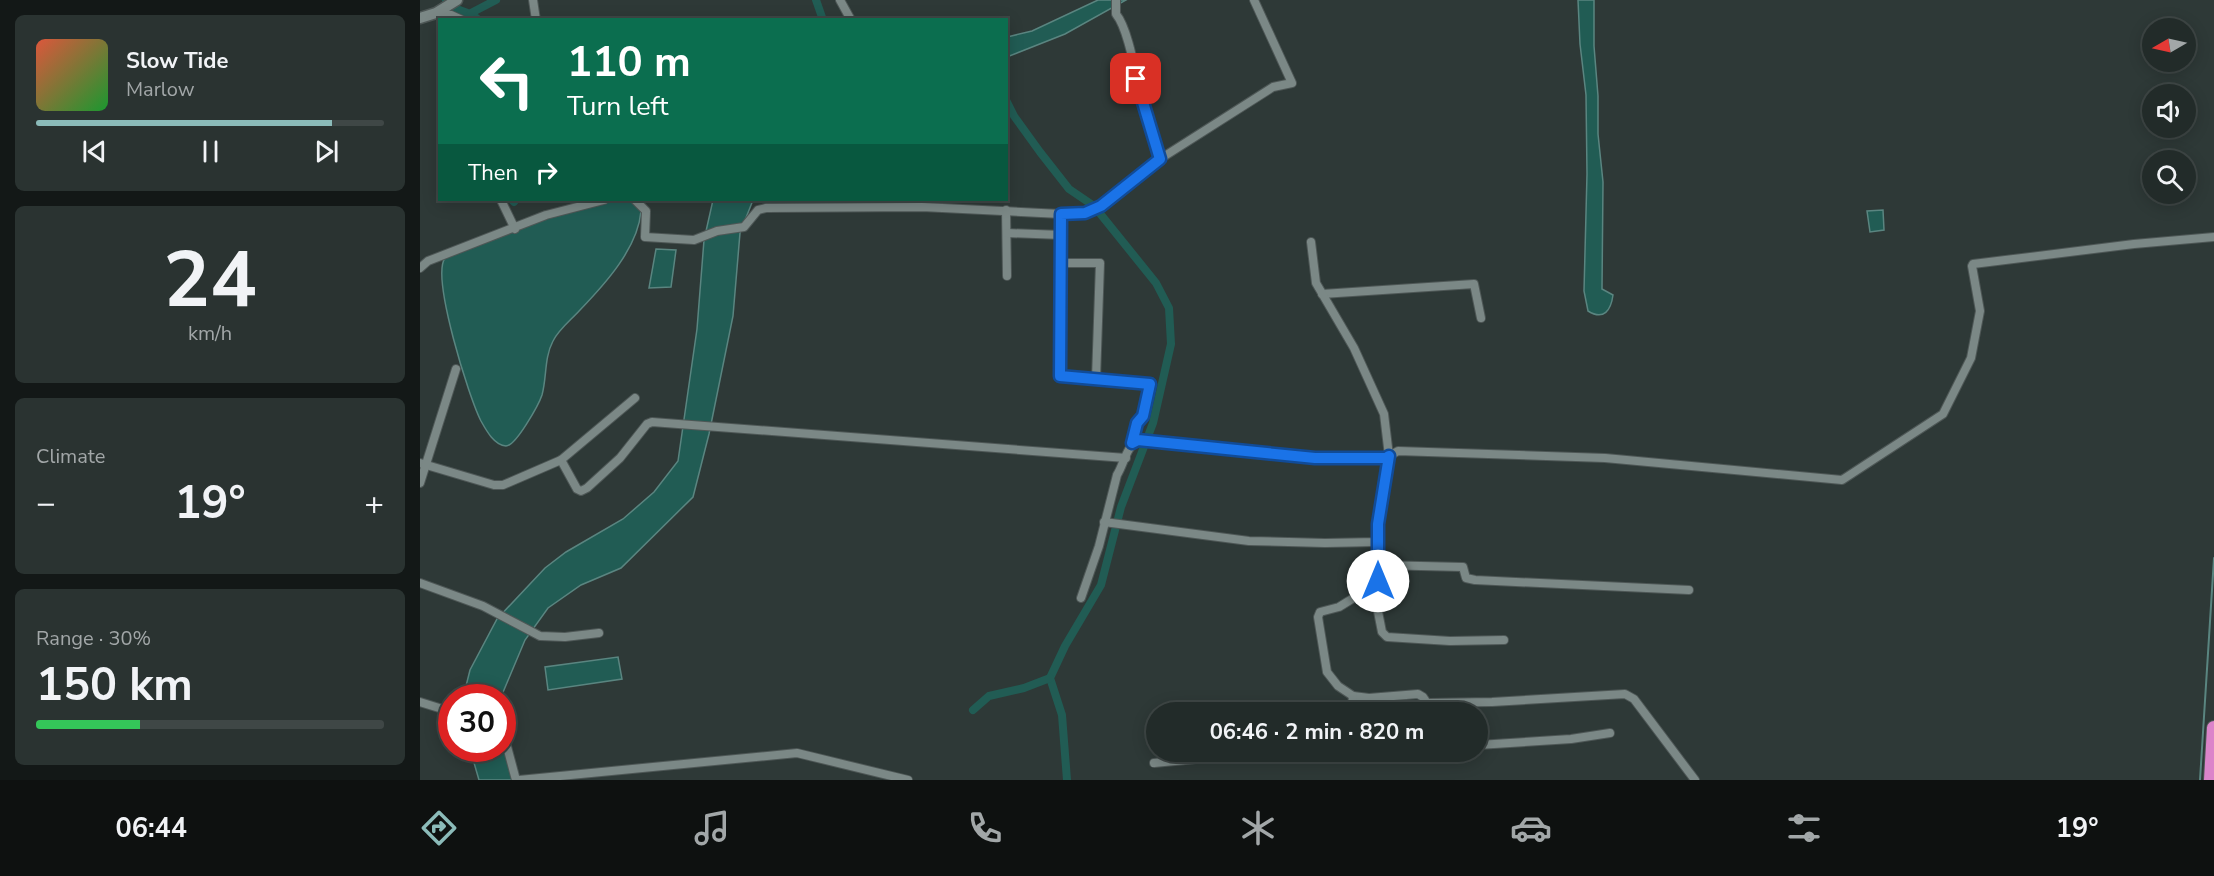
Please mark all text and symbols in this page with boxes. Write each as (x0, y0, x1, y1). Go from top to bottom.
north arrow (2142, 18, 2196, 72)
map controls (2142, 18, 2196, 204)
text: 110 m (567, 34, 691, 91)
icon: left (468, 42, 546, 120)
text: Slow Tide (126, 46, 228, 76)
pin (1110, 53, 1161, 104)
icon: arrive (1119, 62, 1152, 95)
text: Marlow (126, 76, 194, 103)
button: sound (2142, 84, 2196, 138)
text: Turn left (567, 88, 668, 125)
icon: previous (78, 135, 111, 168)
icon: pause (194, 135, 227, 168)
icon: next (310, 135, 343, 168)
button: search (2142, 150, 2196, 204)
icon: right (530, 156, 563, 189)
text: Then (468, 158, 518, 188)
text: 24 (163, 227, 257, 334)
text: km/h (188, 320, 232, 347)
text: Climate (36, 443, 105, 470)
text: 19° (174, 473, 246, 534)
text: − (36, 481, 56, 526)
text: + (364, 481, 384, 526)
position arrow (1346, 549, 1410, 613)
text: Range · 30% (36, 625, 151, 652)
text: 150 km (36, 655, 193, 716)
speed limit sign: 30 (438, 684, 516, 762)
text: 06:46 · 2 min · 820 m (1210, 717, 1424, 747)
icon: directions (418, 807, 460, 849)
icon: music (691, 807, 733, 849)
icon: phone (964, 807, 1006, 849)
icon: climate (1237, 807, 1279, 849)
icon: car (1510, 807, 1552, 849)
icon: filters (1783, 807, 1825, 849)
text: 06:44 (115, 810, 187, 847)
text: 19° (2056, 810, 2098, 847)

